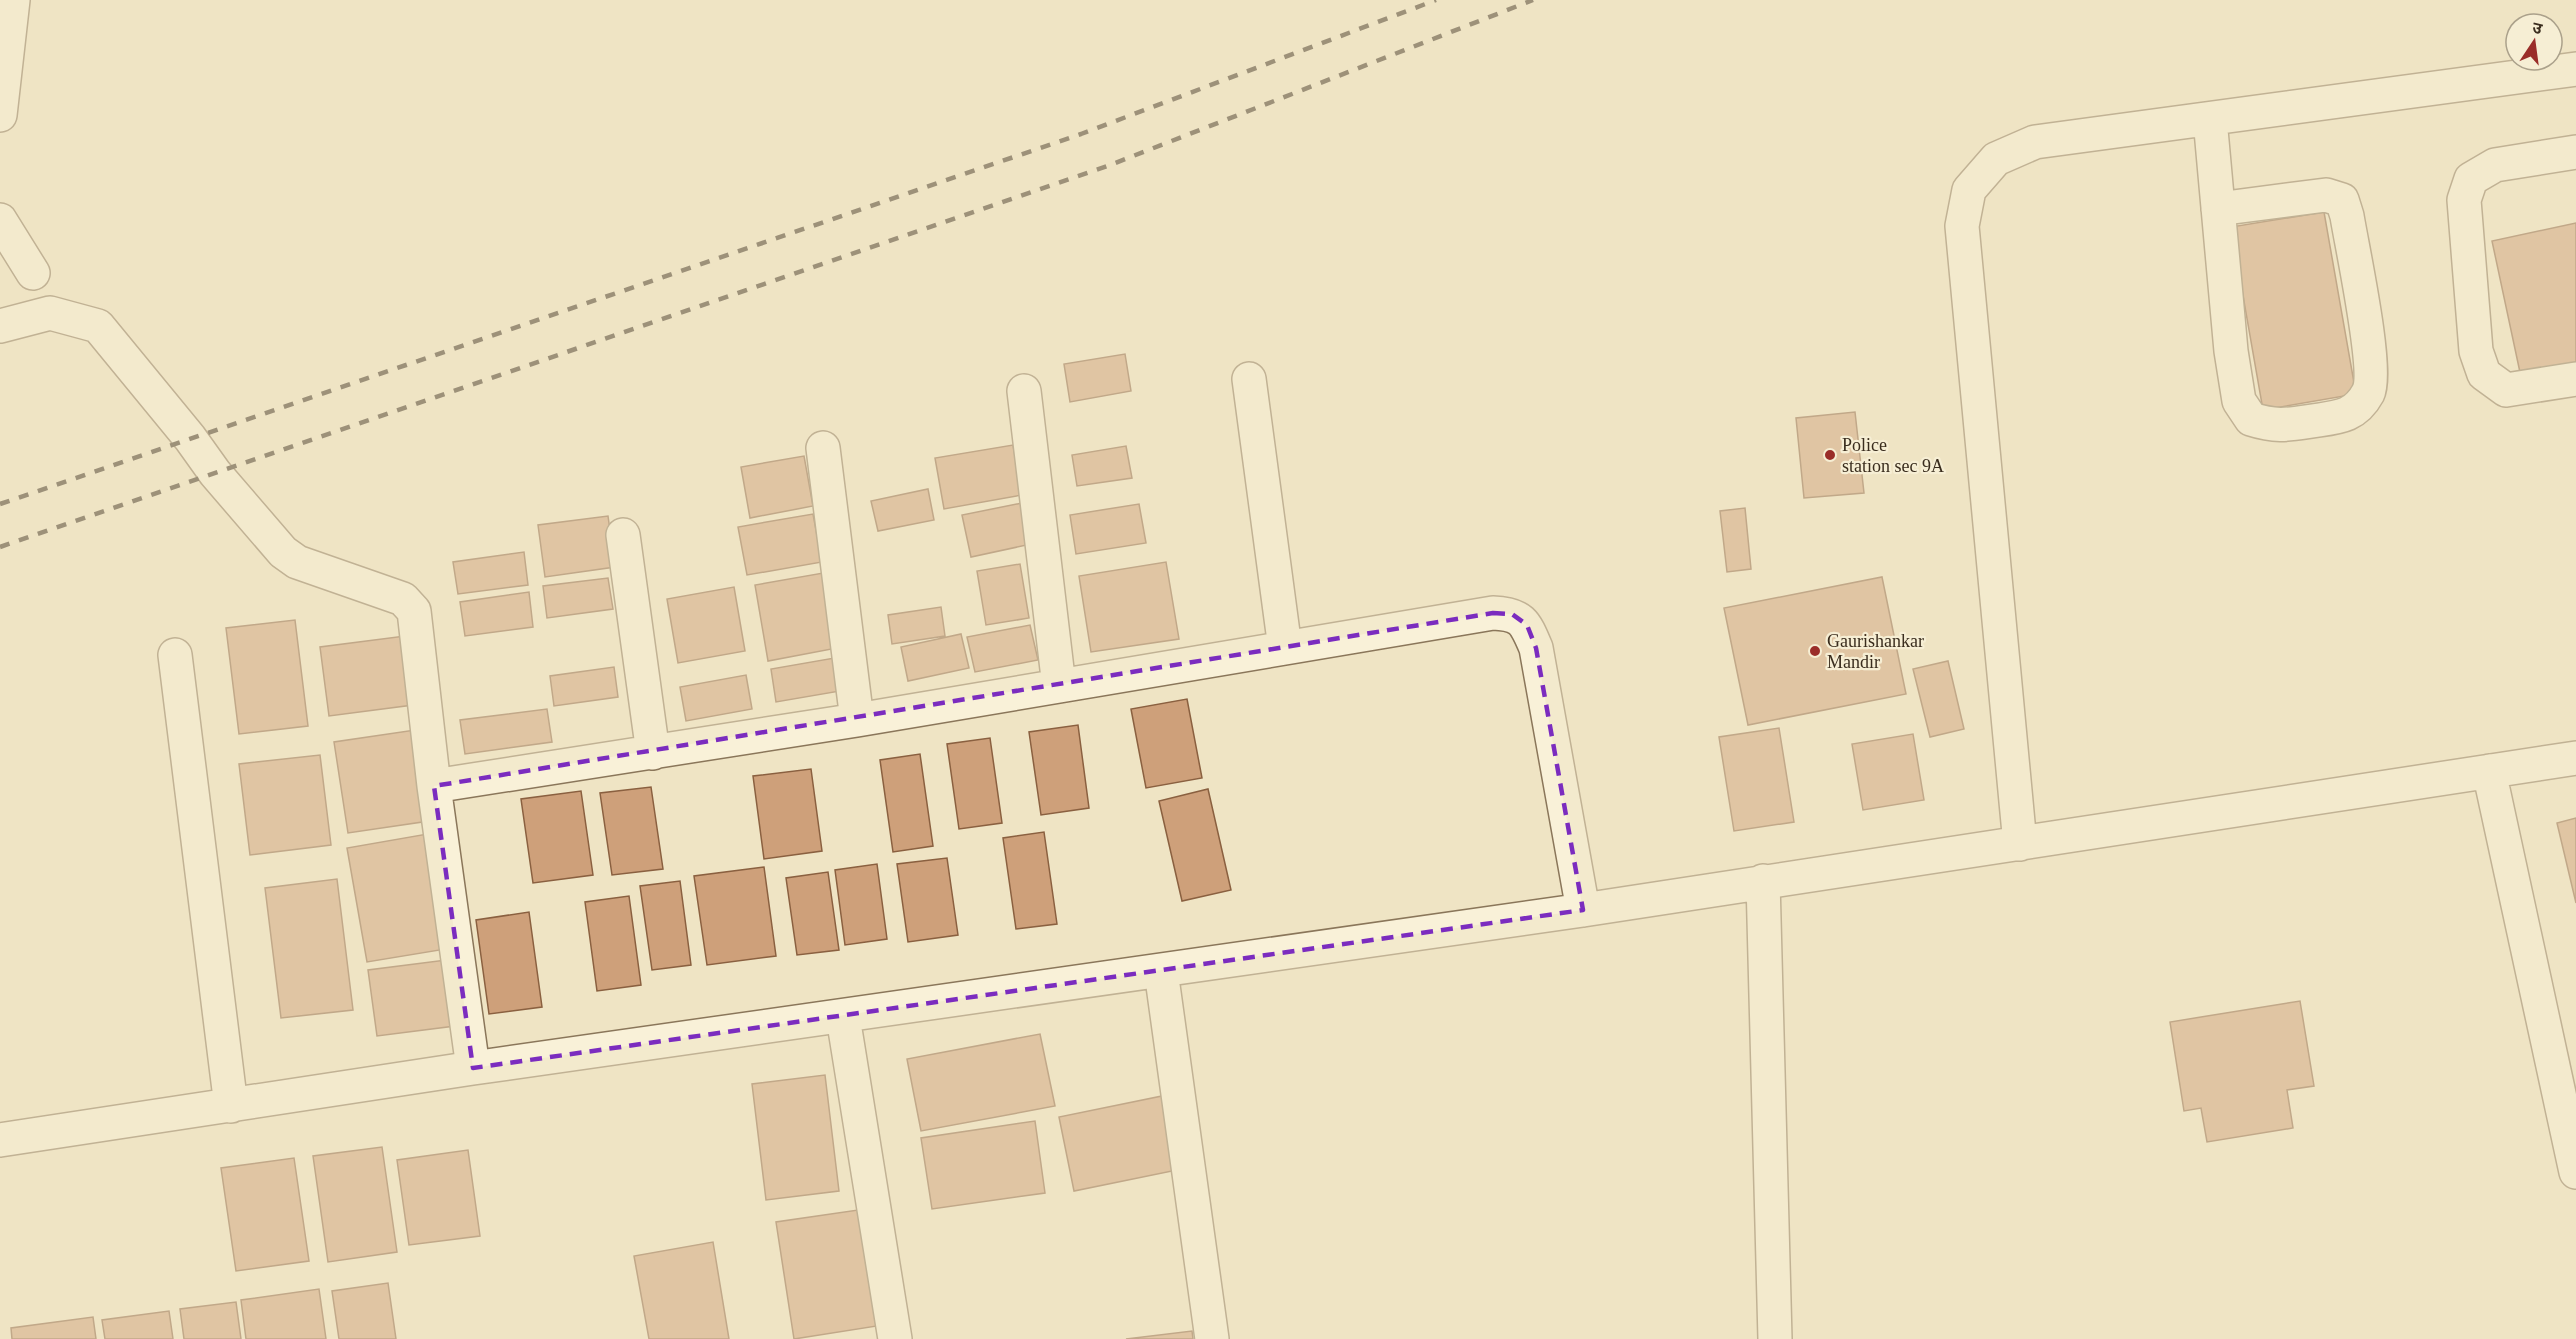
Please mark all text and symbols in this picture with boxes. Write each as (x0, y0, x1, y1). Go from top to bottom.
north arrow (2504, 12, 2564, 72)
text: उ (2531, 19, 2544, 37)
place label: Police station sec 9A (1842, 435, 1944, 476)
marker: Police station sec 9A (1823, 448, 1837, 462)
place label: Gaurishankar Mandir (1827, 631, 1924, 672)
marker: Gaurishankar Mandir (1808, 644, 1822, 658)

